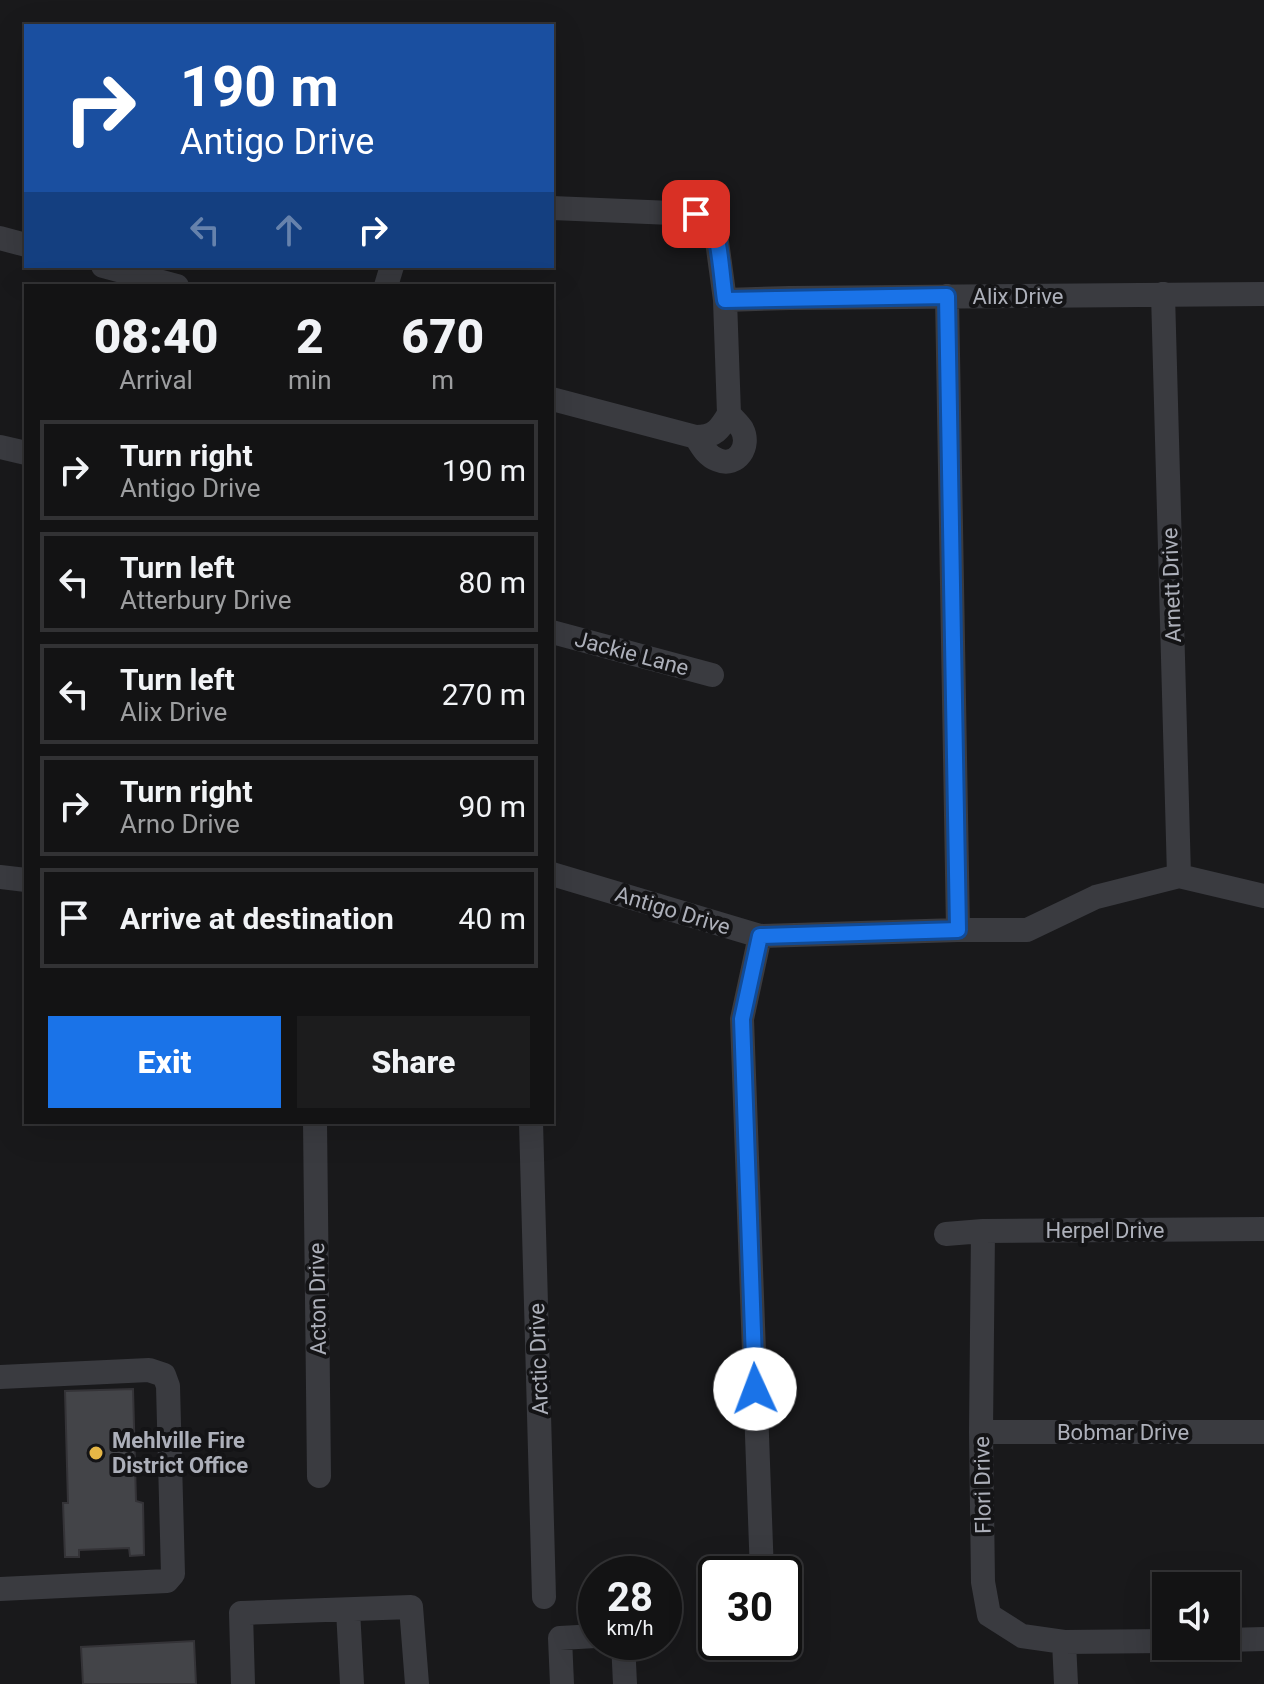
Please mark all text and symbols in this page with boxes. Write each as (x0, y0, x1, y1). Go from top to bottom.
text: 190 m (180, 54, 339, 120)
icon: right (48, 56, 152, 160)
text: Antigo Drive (180, 121, 374, 163)
pin (662, 180, 730, 248)
icon: arrive (674, 192, 718, 236)
icon: left (183, 208, 227, 252)
icon: ahead (267, 208, 311, 252)
icon: right (351, 208, 395, 252)
street label: Alix Drive (973, 284, 1063, 309)
text: 08:40 (94, 308, 218, 365)
text: 2 (296, 308, 324, 365)
text: 670 (401, 308, 484, 365)
text: Arrival (119, 365, 193, 395)
text: min (288, 365, 332, 395)
text: m (431, 365, 454, 395)
text: Turn right (120, 438, 253, 473)
icon: right (52, 448, 96, 492)
text: 190 m (442, 453, 526, 488)
text: Antigo Drive (120, 473, 260, 503)
street label: Arnett Drive (1157, 527, 1186, 643)
text: Turn left (120, 550, 235, 585)
icon: left (52, 560, 96, 604)
text: 80 m (459, 565, 526, 600)
text: Atterbury Drive (120, 585, 292, 615)
street label: Jackie Lane (572, 626, 692, 681)
text: Turn left (120, 662, 235, 697)
icon: left (52, 672, 96, 716)
text: 270 m (442, 677, 526, 712)
text: Alix Drive (120, 697, 227, 727)
text: Turn right (120, 774, 253, 809)
icon: right (52, 784, 96, 828)
text: 90 m (459, 789, 526, 824)
text: Arno Drive (120, 809, 240, 839)
street label: Antigo Drive (612, 881, 733, 940)
icon: arrive (52, 896, 96, 940)
text: Arrive at destination (120, 901, 394, 936)
text: 40 m (459, 901, 526, 936)
button: Exit (48, 1016, 281, 1108)
button: Share (297, 1016, 530, 1108)
street label: Herpel Drive (1045, 1218, 1165, 1243)
street label: Acton Drive (304, 1243, 331, 1355)
street label: Arctic Drive (524, 1303, 553, 1415)
position arrow (713, 1347, 797, 1431)
street label: Bobmar Drive (1057, 1420, 1189, 1445)
place label: Mehlville Fire District Office (112, 1428, 248, 1478)
street label: Flori Drive (969, 1436, 996, 1534)
marker: Mehlville Fire District Office (87, 1444, 105, 1462)
speed limit sign: 30 (698, 1556, 802, 1660)
map controls (1152, 1572, 1240, 1660)
button: sound (1152, 1572, 1240, 1660)
text: 28 (607, 1574, 653, 1621)
text: km/h (607, 1616, 653, 1640)

